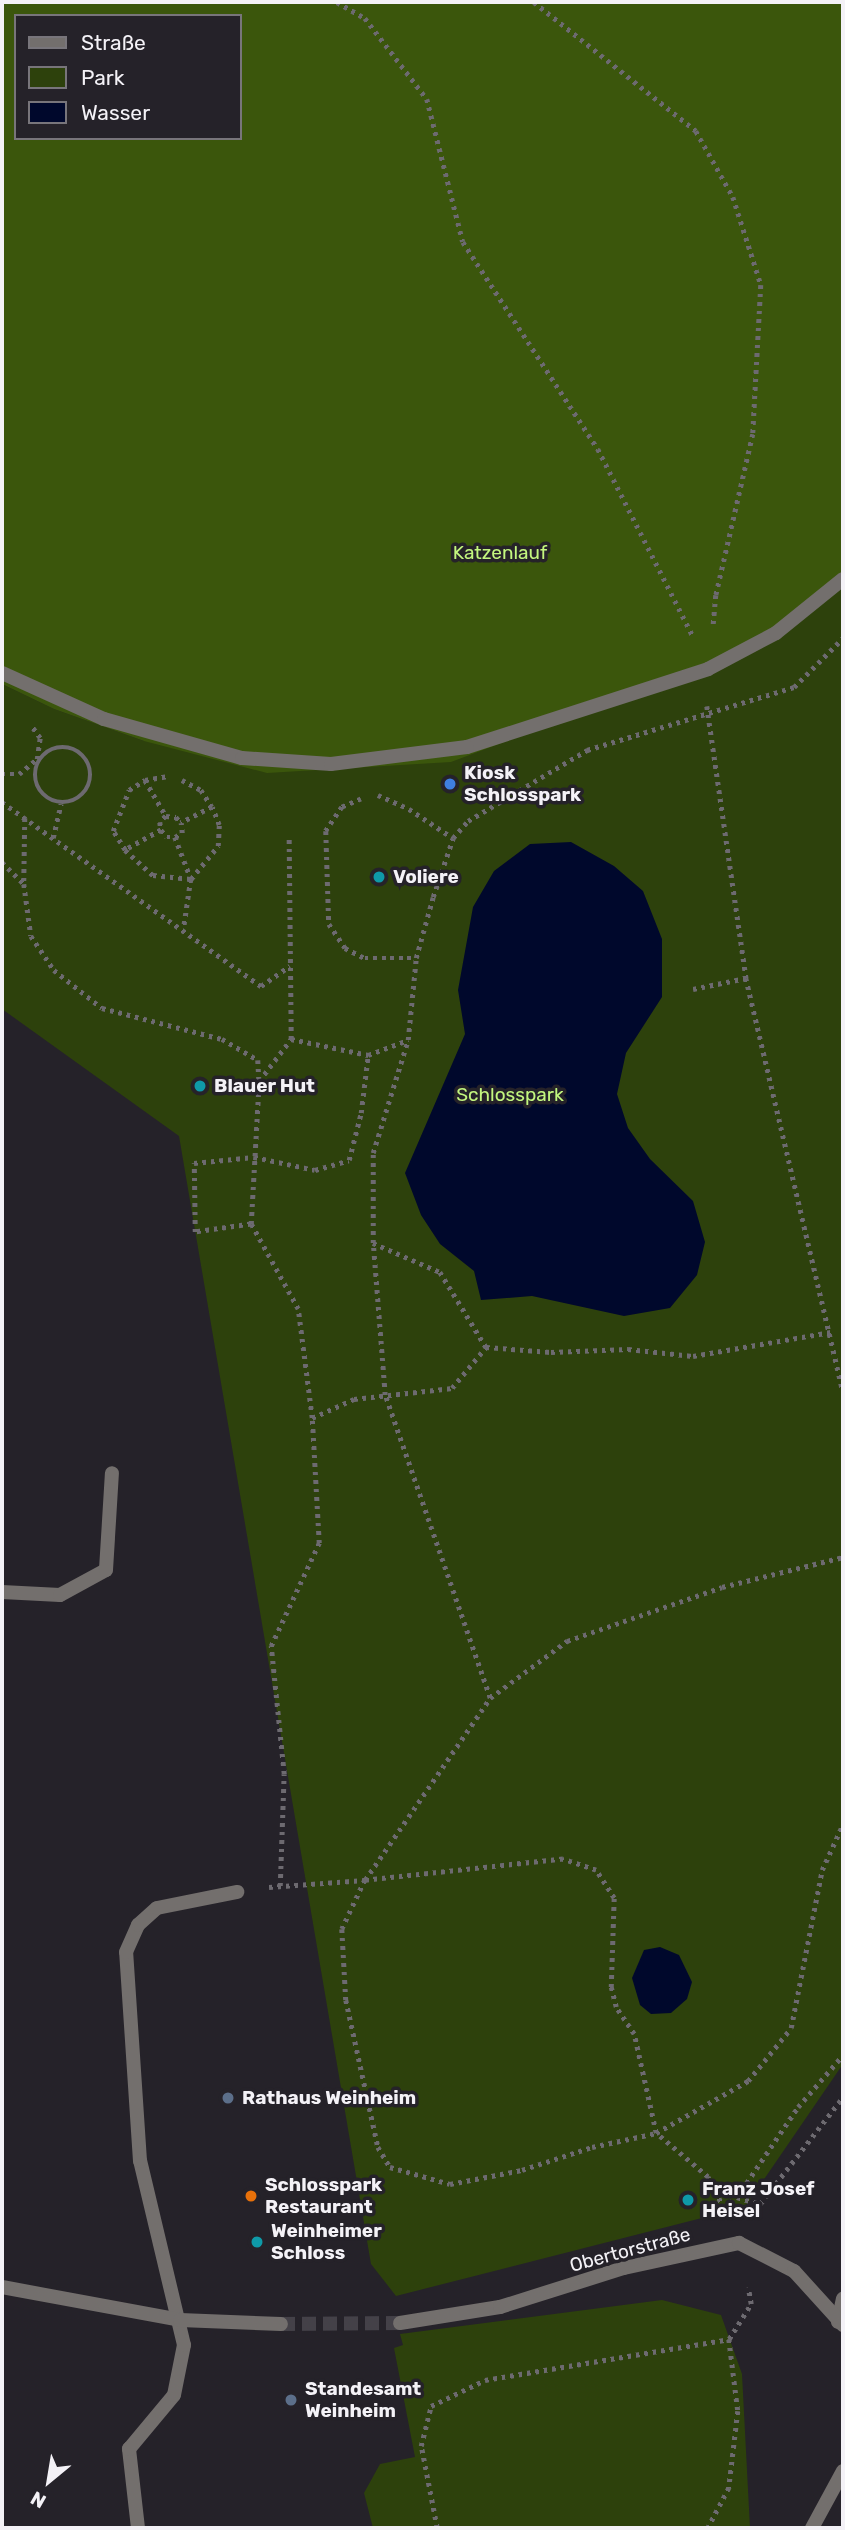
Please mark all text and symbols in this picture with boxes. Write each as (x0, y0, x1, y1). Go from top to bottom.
legend (14, 14, 242, 140)
text: Straße (81, 30, 146, 55)
text: Park (81, 65, 125, 90)
text: Wasser (81, 100, 150, 125)
park label: Katzenlauf (453, 542, 547, 564)
place label: Kiosk Schlosspark (464, 762, 581, 806)
marker: Kiosk Schlosspark (442, 776, 458, 792)
place label: Voliere (393, 866, 459, 888)
marker: Voliere (371, 869, 387, 885)
place label: Blauer Hut (214, 1075, 315, 1097)
marker: Blauer Hut (192, 1078, 208, 1094)
park label: Schlosspark (456, 1084, 564, 1106)
place label: Rathaus Weinheim (242, 2087, 416, 2109)
marker: Rathaus Weinheim (220, 2090, 236, 2106)
place label: Schlosspark Restaurant (265, 2174, 382, 2218)
place label: Franz Josef Heisel (702, 2178, 814, 2222)
marker: Schlosspark Restaurant (243, 2188, 259, 2204)
marker: Franz Josef Heisel (680, 2192, 696, 2208)
place label: Weinheimer Schloss (271, 2220, 382, 2264)
street label: Obertorstraße (567, 2223, 693, 2277)
marker: Weinheimer Schloss (249, 2234, 265, 2250)
place label: Standesamt Weinheim (305, 2378, 421, 2422)
marker: Standesamt Weinheim (283, 2392, 299, 2408)
north arrow (14, 2446, 84, 2516)
text: N (27, 2486, 50, 2513)

